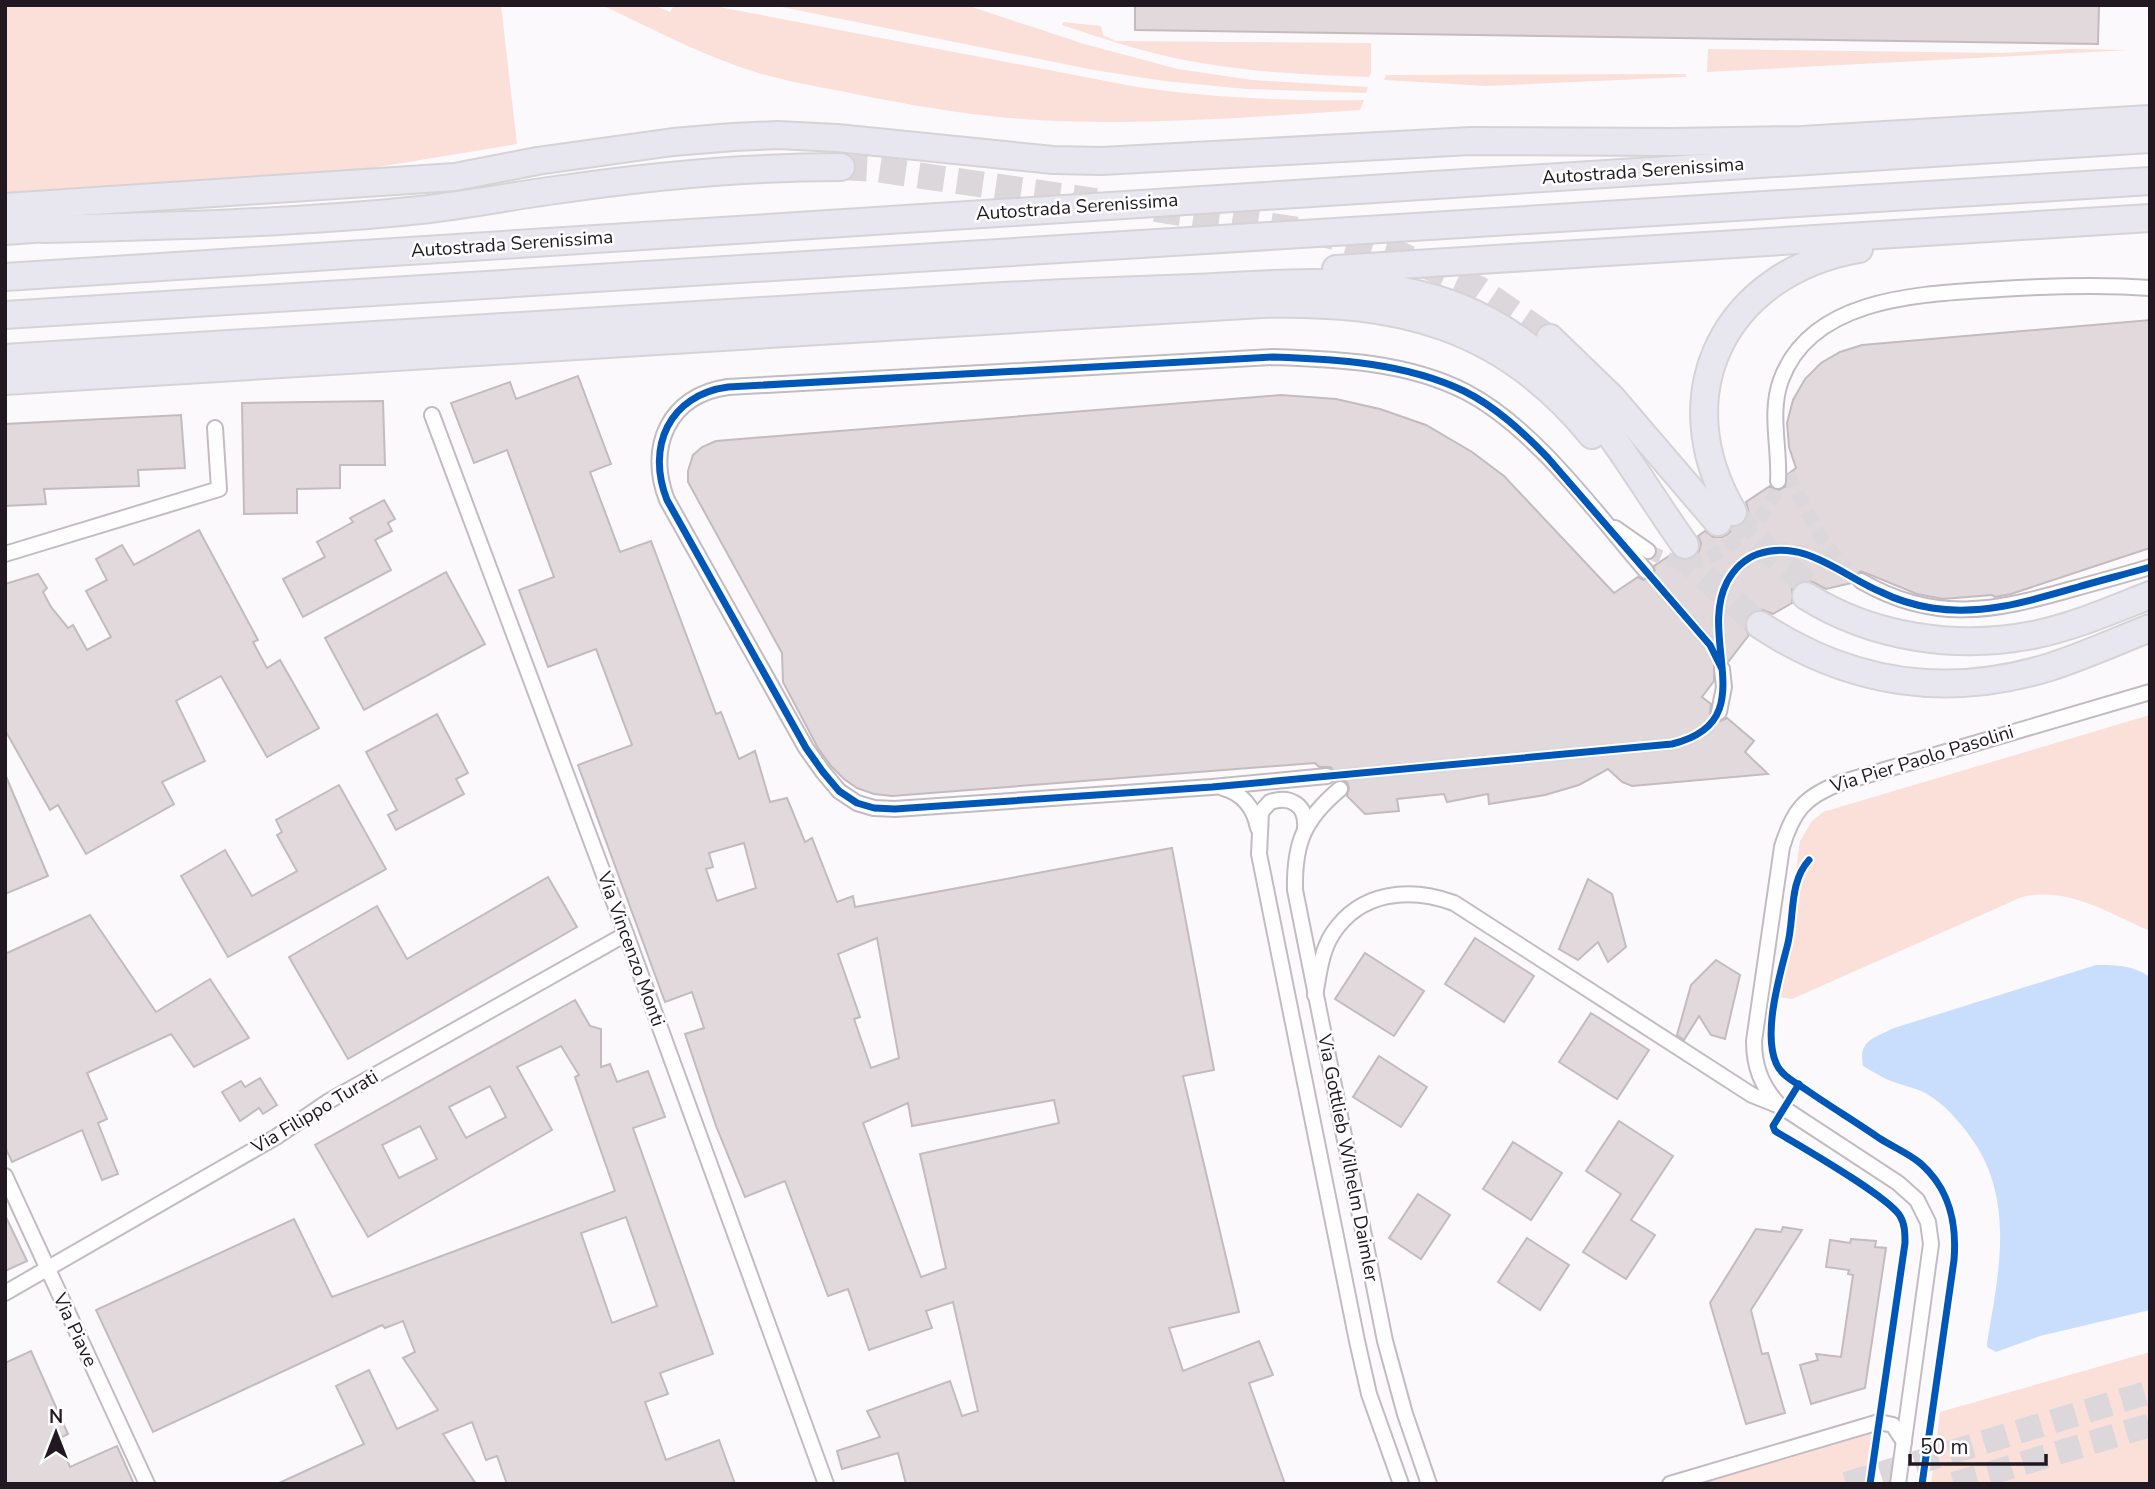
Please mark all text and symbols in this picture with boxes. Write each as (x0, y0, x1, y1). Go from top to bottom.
street label: Autostrada Serenissima (1541, 151, 1745, 191)
street label: Autostrada Serenissima (975, 187, 1179, 227)
street label: Autostrada Serenissima (410, 224, 614, 264)
street label: Via Pier Paolo Pasolini (1826, 719, 2017, 800)
street label: Via Vincenzo Monti (591, 867, 671, 1030)
street label: Via Gottlieb Wilhelm Daimler (1311, 1031, 1385, 1284)
street label: Via Filippo Turati (246, 1064, 383, 1161)
street label: Via Piave (46, 1288, 103, 1371)
north arrow (21, 1398, 91, 1468)
text: N (49, 1404, 63, 1430)
scale bar (1910, 1422, 2046, 1466)
text: 50 m (1920, 1433, 1969, 1461)

